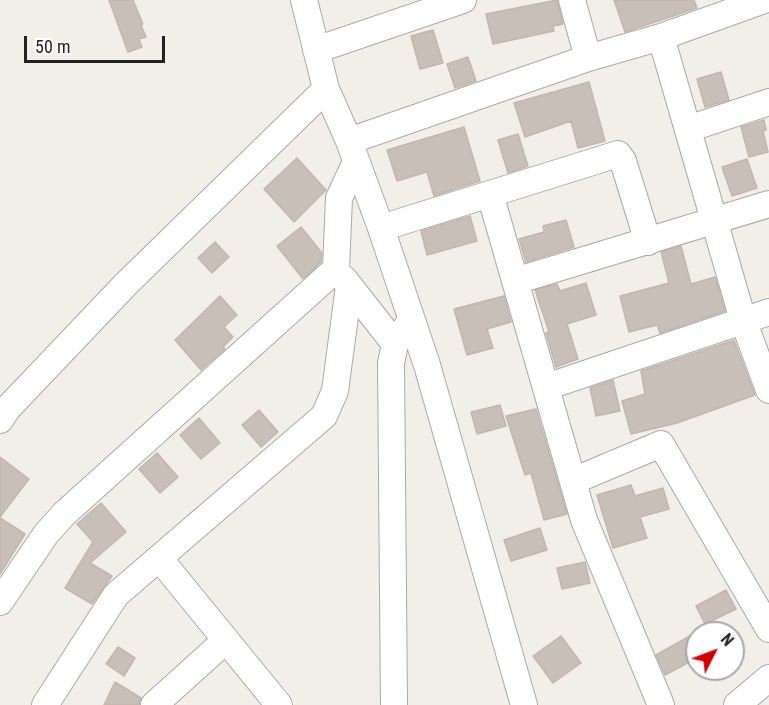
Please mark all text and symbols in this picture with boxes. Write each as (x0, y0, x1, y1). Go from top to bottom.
scale bar (27, 24, 168, 62)
text: 50 m (35, 36, 70, 57)
north arrow (685, 621, 745, 681)
text: N (717, 630, 738, 650)

